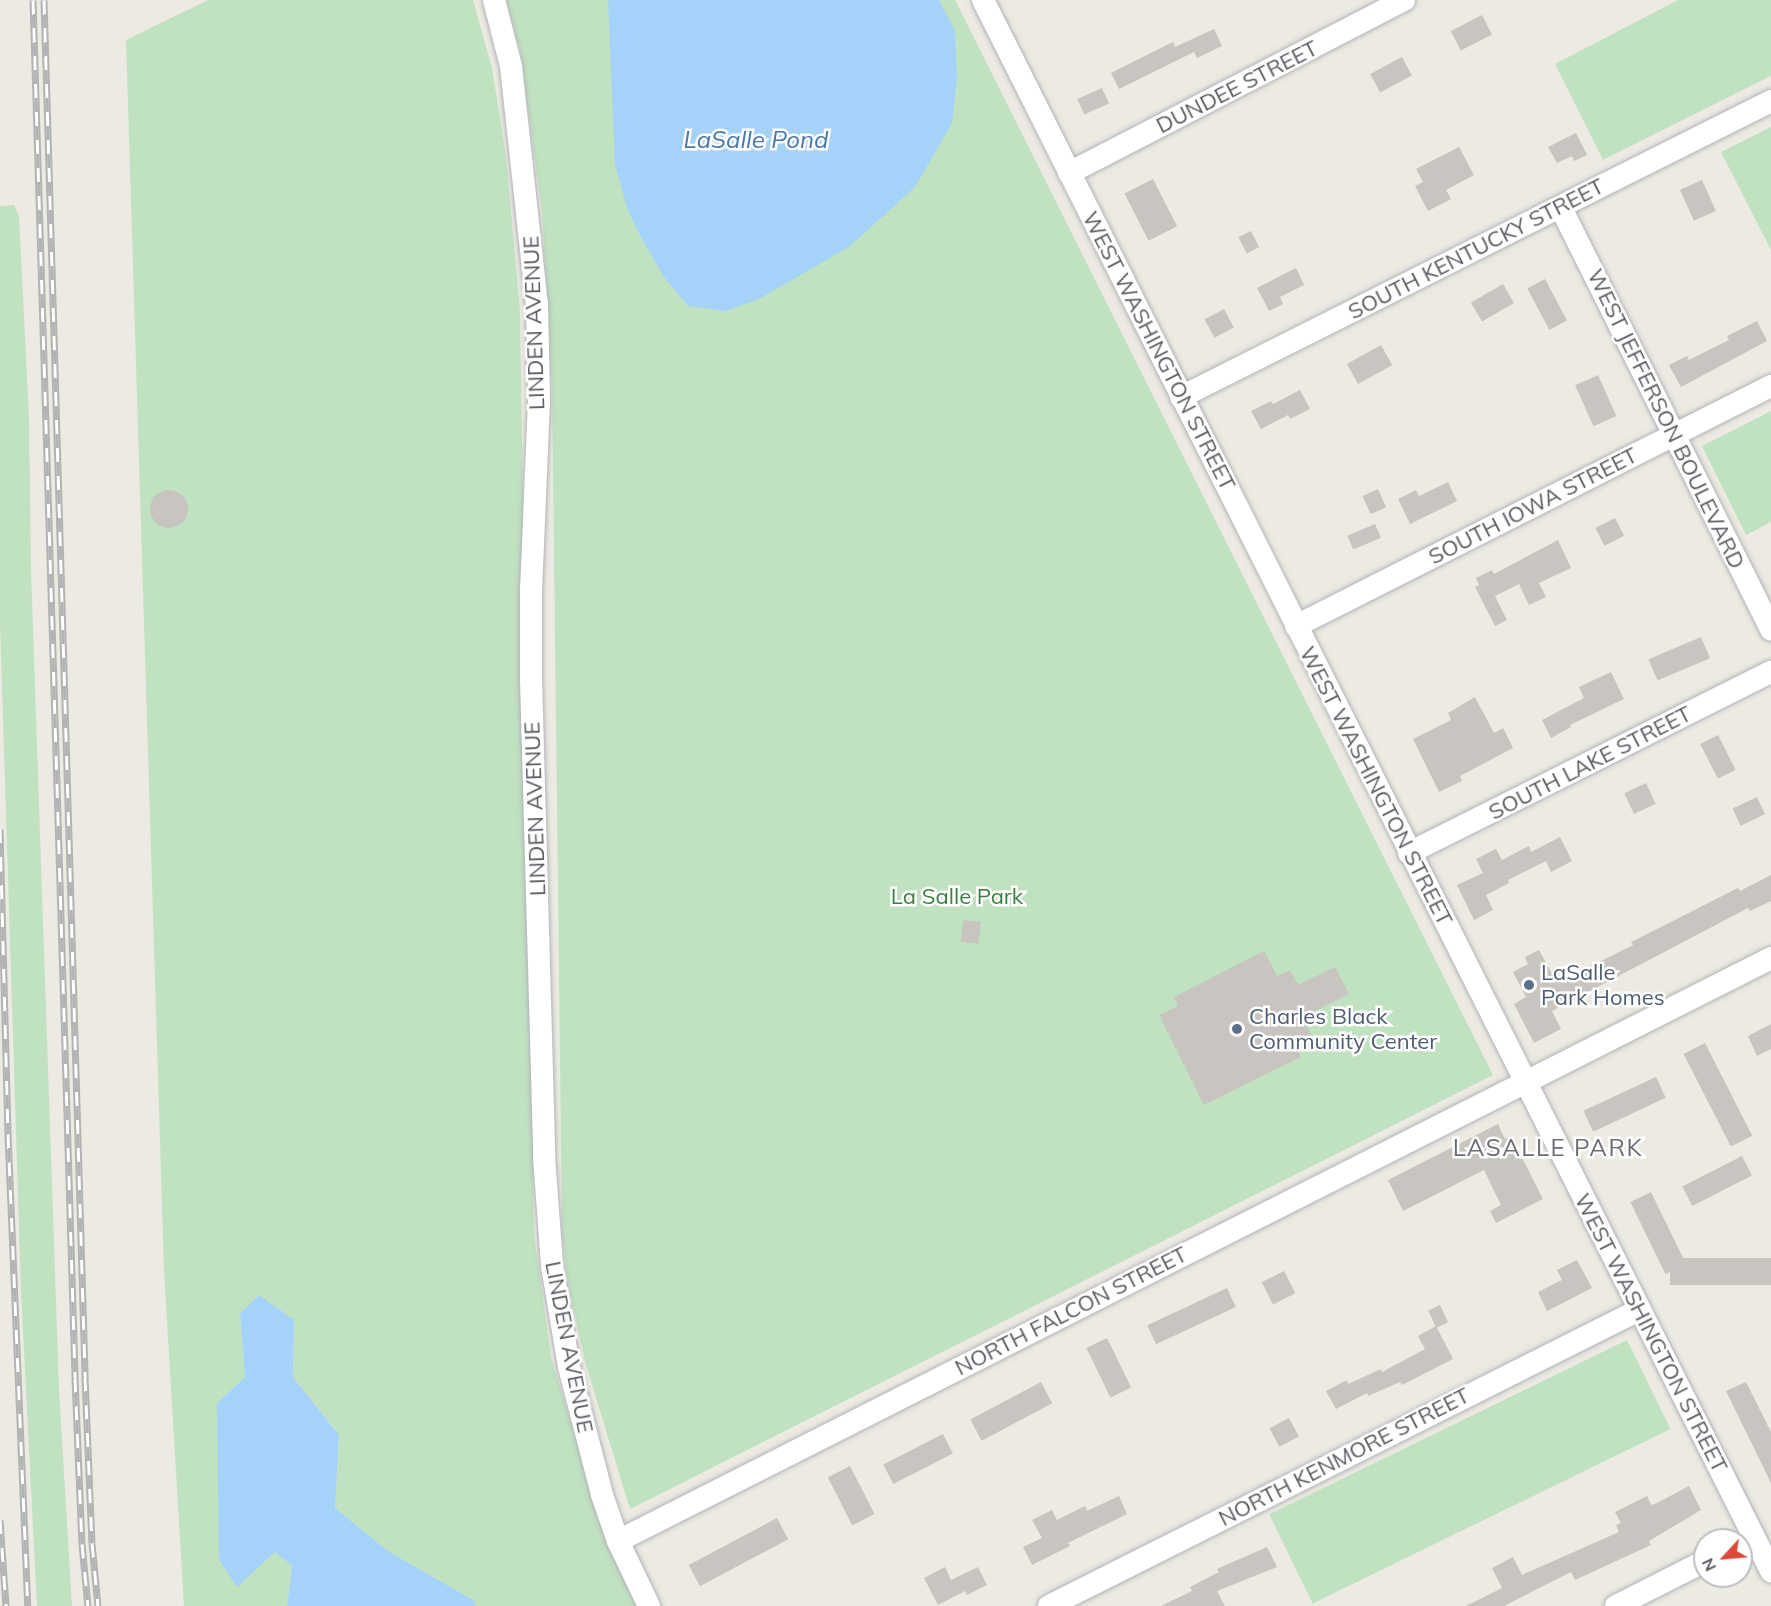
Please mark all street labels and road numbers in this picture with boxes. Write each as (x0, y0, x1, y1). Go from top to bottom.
street label: DUNDEE STREET (1152, 35, 1322, 139)
street label: SOUTH KENTUCKY STREET (1344, 173, 1608, 325)
street label: WEST WASHINGTON STREET (1077, 207, 1241, 495)
street label: LINDEN AVENUE (518, 235, 550, 411)
street label: WEST JEFFERSON BOULEVARD (1582, 265, 1750, 573)
street label: SOUTH IOWA STREET (1424, 442, 1642, 570)
street label: WEST WASHINGTON STREET (1294, 642, 1458, 930)
street label: SOUTH LAKE STREET (1484, 700, 1696, 826)
street label: LINDEN AVENUE (519, 721, 551, 897)
street label: WEST WASHINGTON STREET (1569, 1189, 1733, 1477)
street label: NORTH FALCON STREET (950, 1241, 1192, 1381)
street label: LINDEN AVENUE (539, 1259, 599, 1435)
street label: NORTH KENMORE STREET (1214, 1382, 1474, 1532)

